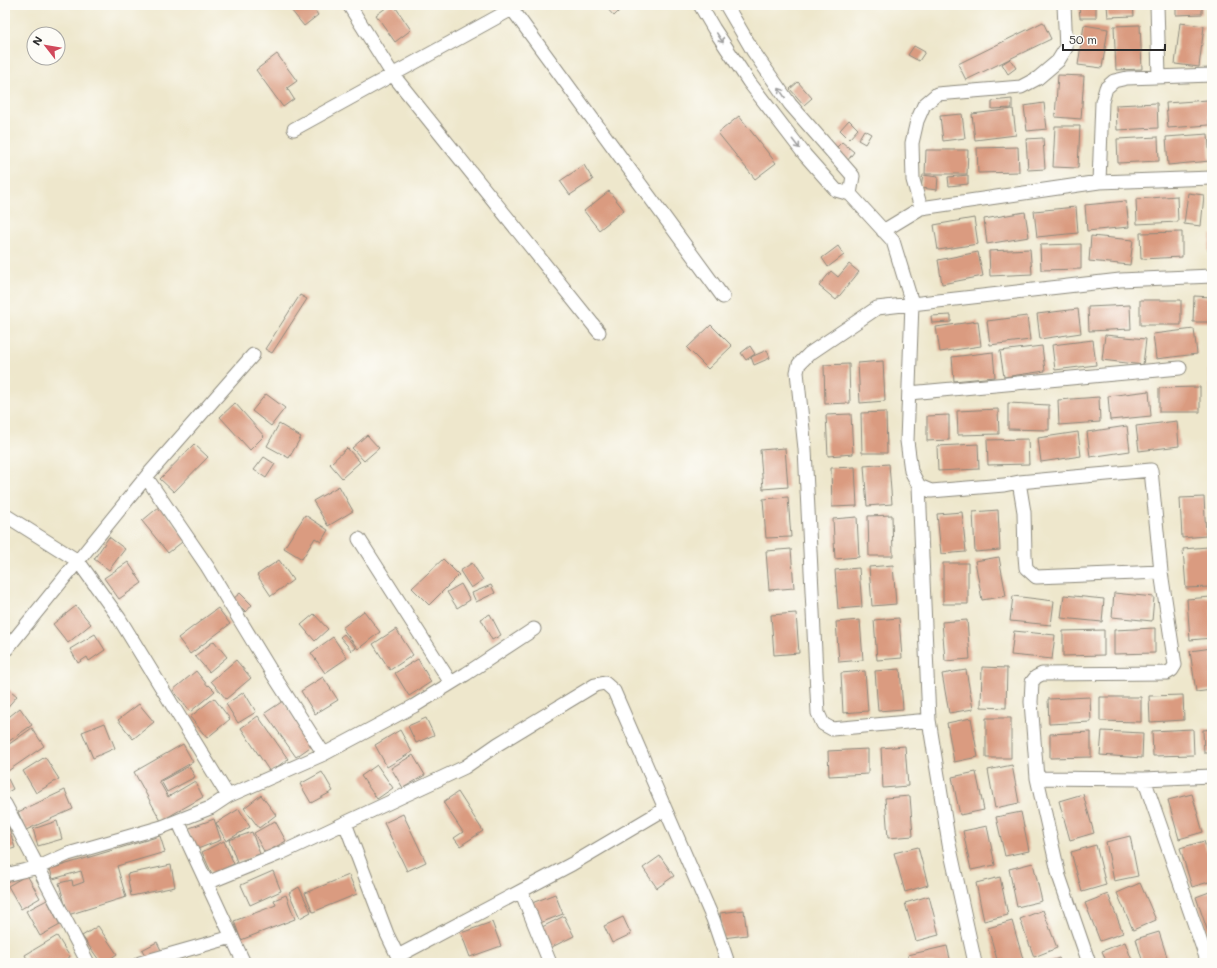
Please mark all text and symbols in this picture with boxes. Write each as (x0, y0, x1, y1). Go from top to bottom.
north arrow (26, 26, 66, 66)
scale bar (1063, 26, 1165, 52)
text: 50 m (1069, 31, 1097, 47)
text: N (28, 33, 46, 48)
one-way arrow (716, 33, 724, 44)
one-way arrow (778, 88, 786, 99)
one-way arrow (792, 138, 801, 149)

